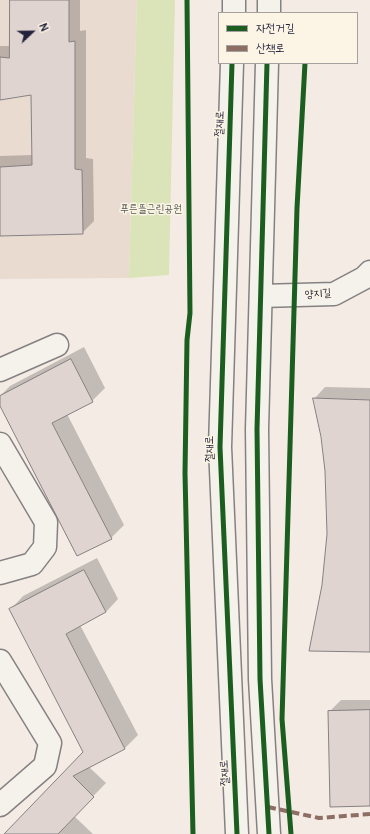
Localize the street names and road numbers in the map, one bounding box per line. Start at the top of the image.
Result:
street label: 절재로 [213,111,227,137]
street label: 양지길 [304,286,332,302]
street label: 절재로 [203,436,217,462]
street label: 절재로 [218,759,232,787]

